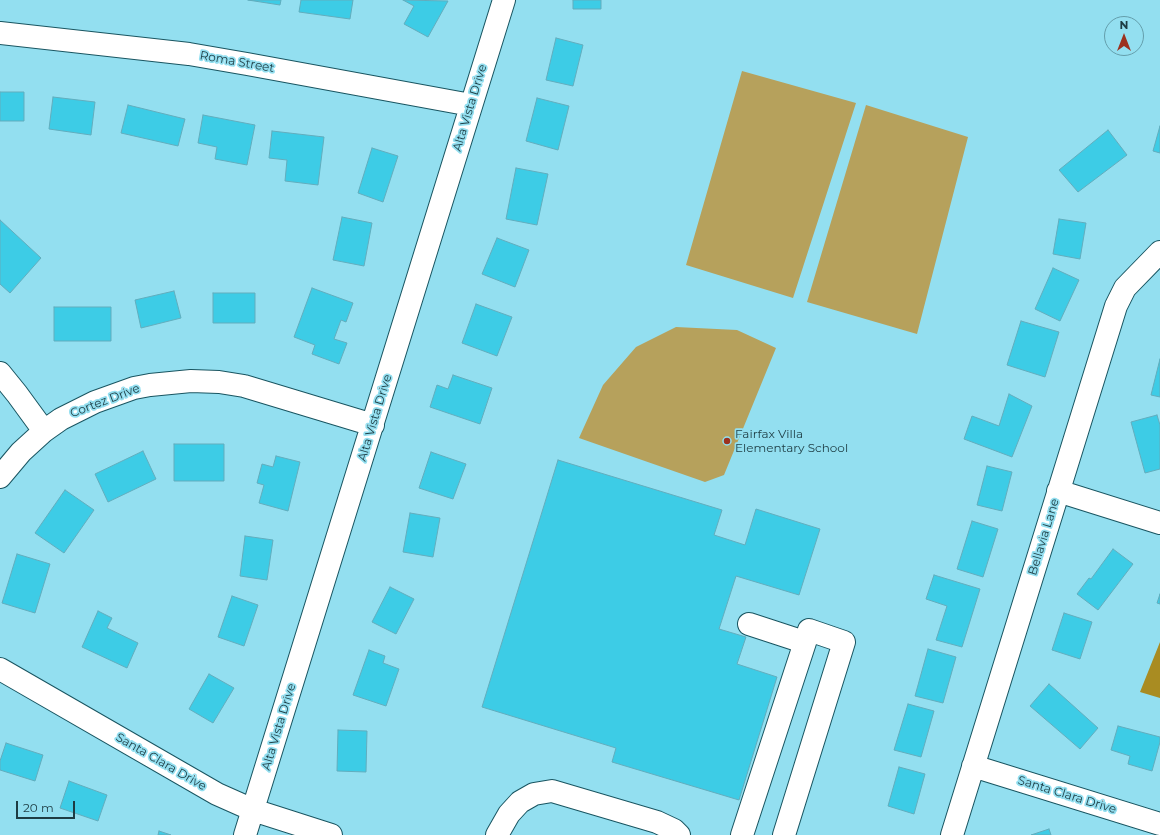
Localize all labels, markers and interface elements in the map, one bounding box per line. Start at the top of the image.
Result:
north arrow [1104,16,1144,56]
text: N [1120,18,1128,32]
street label: Roma Street [199,48,275,76]
street label: Alta Vista Drive [450,63,490,153]
street label: Alta Vista Drive [355,373,395,463]
street label: Cortez Drive [68,381,142,421]
place label: Fairfax Villa Elementary School [735,427,848,455]
marker: Fairfax Villa Elementary School [722,436,732,446]
street label: Bellavia Lane [1026,497,1062,577]
street label: Alta Vista Drive [259,682,299,772]
street label: Santa Clara Drive [113,730,209,794]
street label: Santa Clara Drive [1016,773,1118,817]
scale bar [18,793,77,819]
text: 20 m [23,800,54,815]

